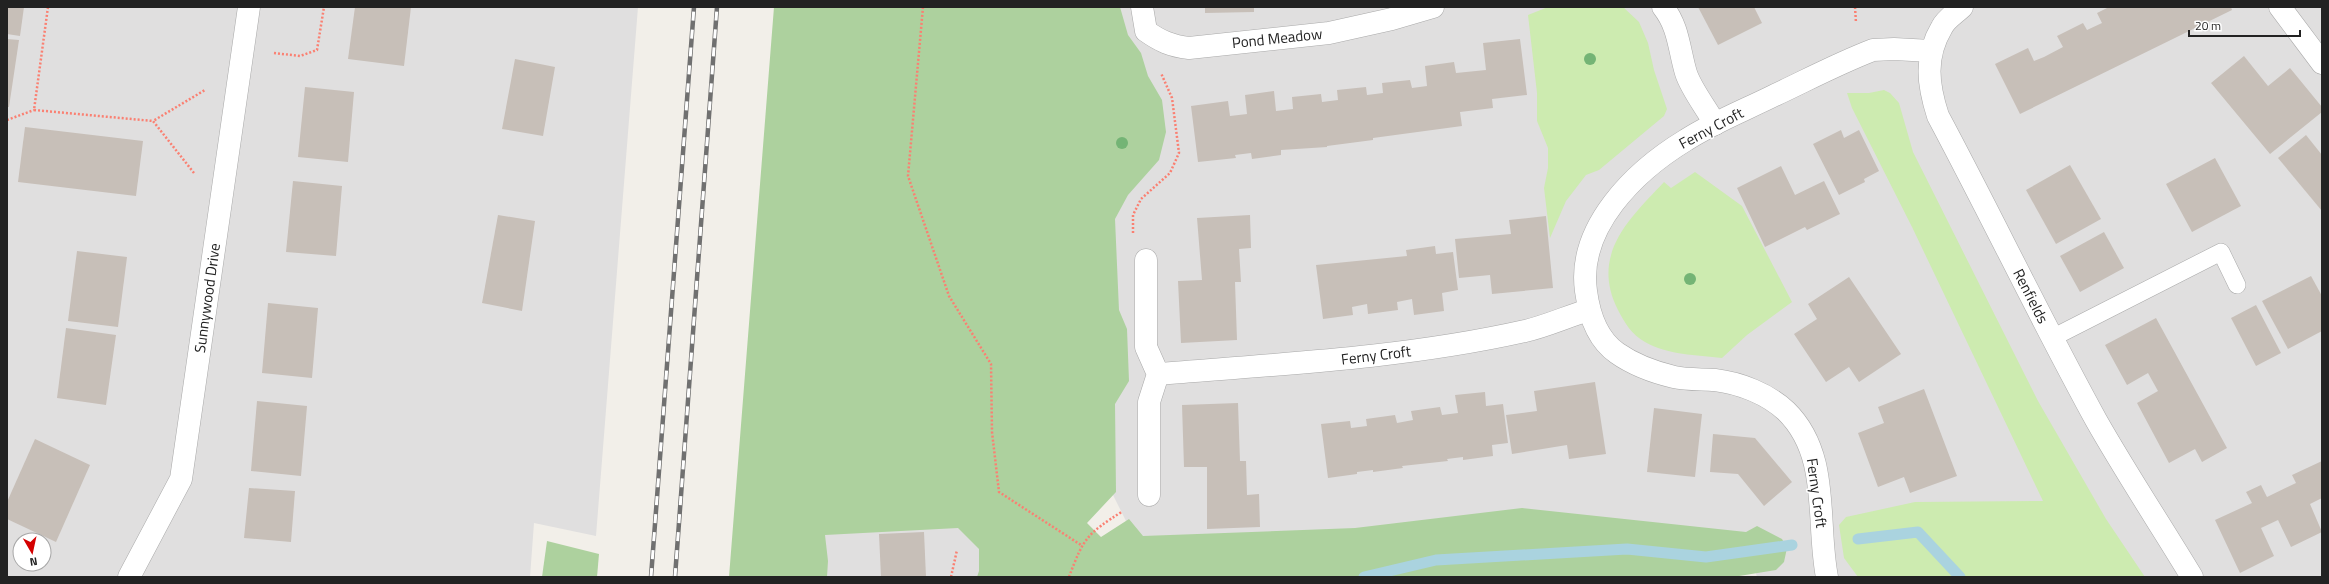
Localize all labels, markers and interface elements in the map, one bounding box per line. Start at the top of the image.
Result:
scale bar [2189,12,2300,38]
text: 20 m [2195,16,2221,35]
street label: Pond Meadow [1231,22,1323,54]
street label: Ferny Croft [1675,101,1748,155]
street label: Sunnywood Drive [188,242,226,354]
street label: Renfields [2007,265,2055,327]
street label: Ferny Croft [1340,339,1413,371]
street label: Ferny Croft [1801,457,1833,530]
north arrow [12,532,52,572]
text: N [29,553,39,570]

